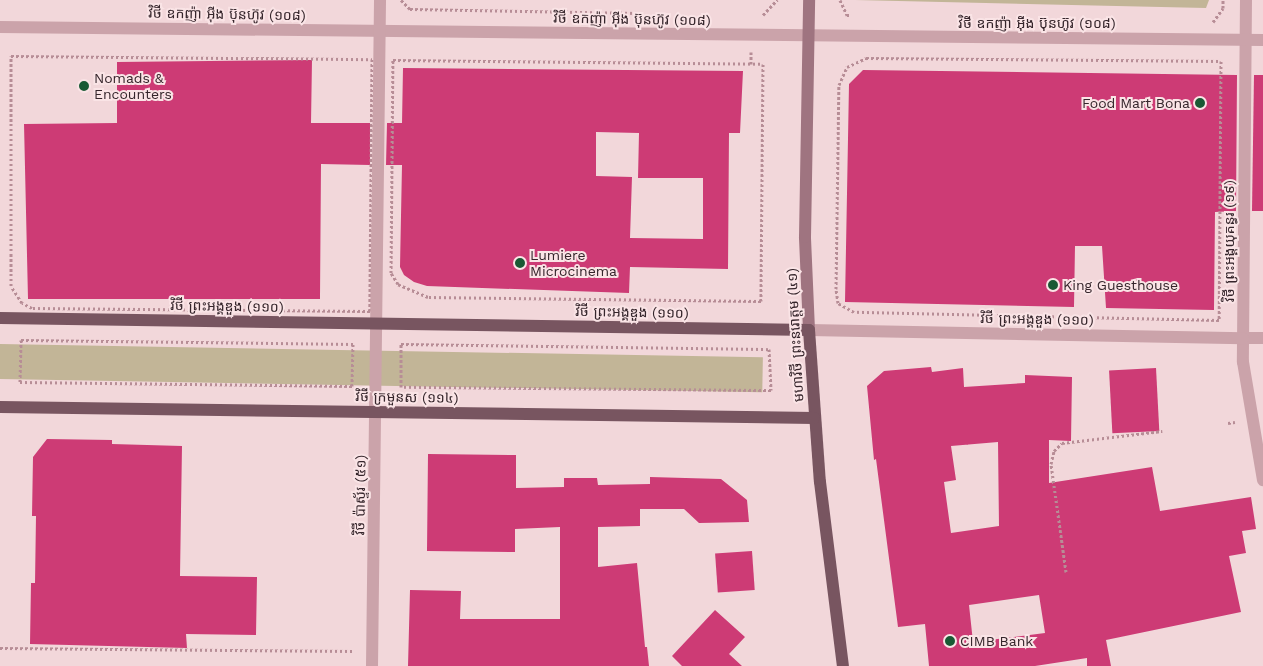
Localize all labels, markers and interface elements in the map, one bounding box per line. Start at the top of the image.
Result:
street label: វិថី ឧកញ៉ា អ៊ីង ប៊ុនហ៊ូវ (១០៨) [148,4,306,24]
street label: វិថី ឧកញ៉ា អ៊ីង ប៊ុនហ៊ូវ (១០៨) [553,9,711,29]
street label: វិថី ឧកញ៉ា អ៊ីង ប៊ុនហ៊ូវ (១០៨) [958,15,1116,31]
place label: Nomads & Encounters [94,70,172,102]
marker: Nomads & Encounters [78,80,90,92]
place label: Food Mart Bona [1082,95,1190,111]
marker: Food Mart Bona [1194,97,1206,109]
street label: វិថី ព្រះអង្គយុគន្ធរ (១៩) [1221,180,1237,302]
place label: Lumiere Microcinema [530,247,617,280]
marker: Lumiere Microcinema [514,257,526,269]
street label: មហាវិថី ព្រះនរោត្តម (៤១) [783,268,807,402]
place label: King Guesthouse [1063,277,1178,293]
marker: King Guesthouse [1047,279,1059,291]
street label: វិថី ព្រះអង្គឌួង (១១០) [170,297,284,315]
street label: វិថី ព្រះអង្គឌួង (១១០) [575,303,689,321]
street label: វិថី ព្រះអង្គឌួង (១១០) [980,310,1094,328]
street label: វិថី ក្រមួនស (១១៤) [355,388,459,406]
street label: វិថី ប៉ាស្ទ័រ (៥១) [351,455,369,535]
place label: CIMB Bank [960,633,1033,649]
marker: CIMB Bank [944,635,956,647]

